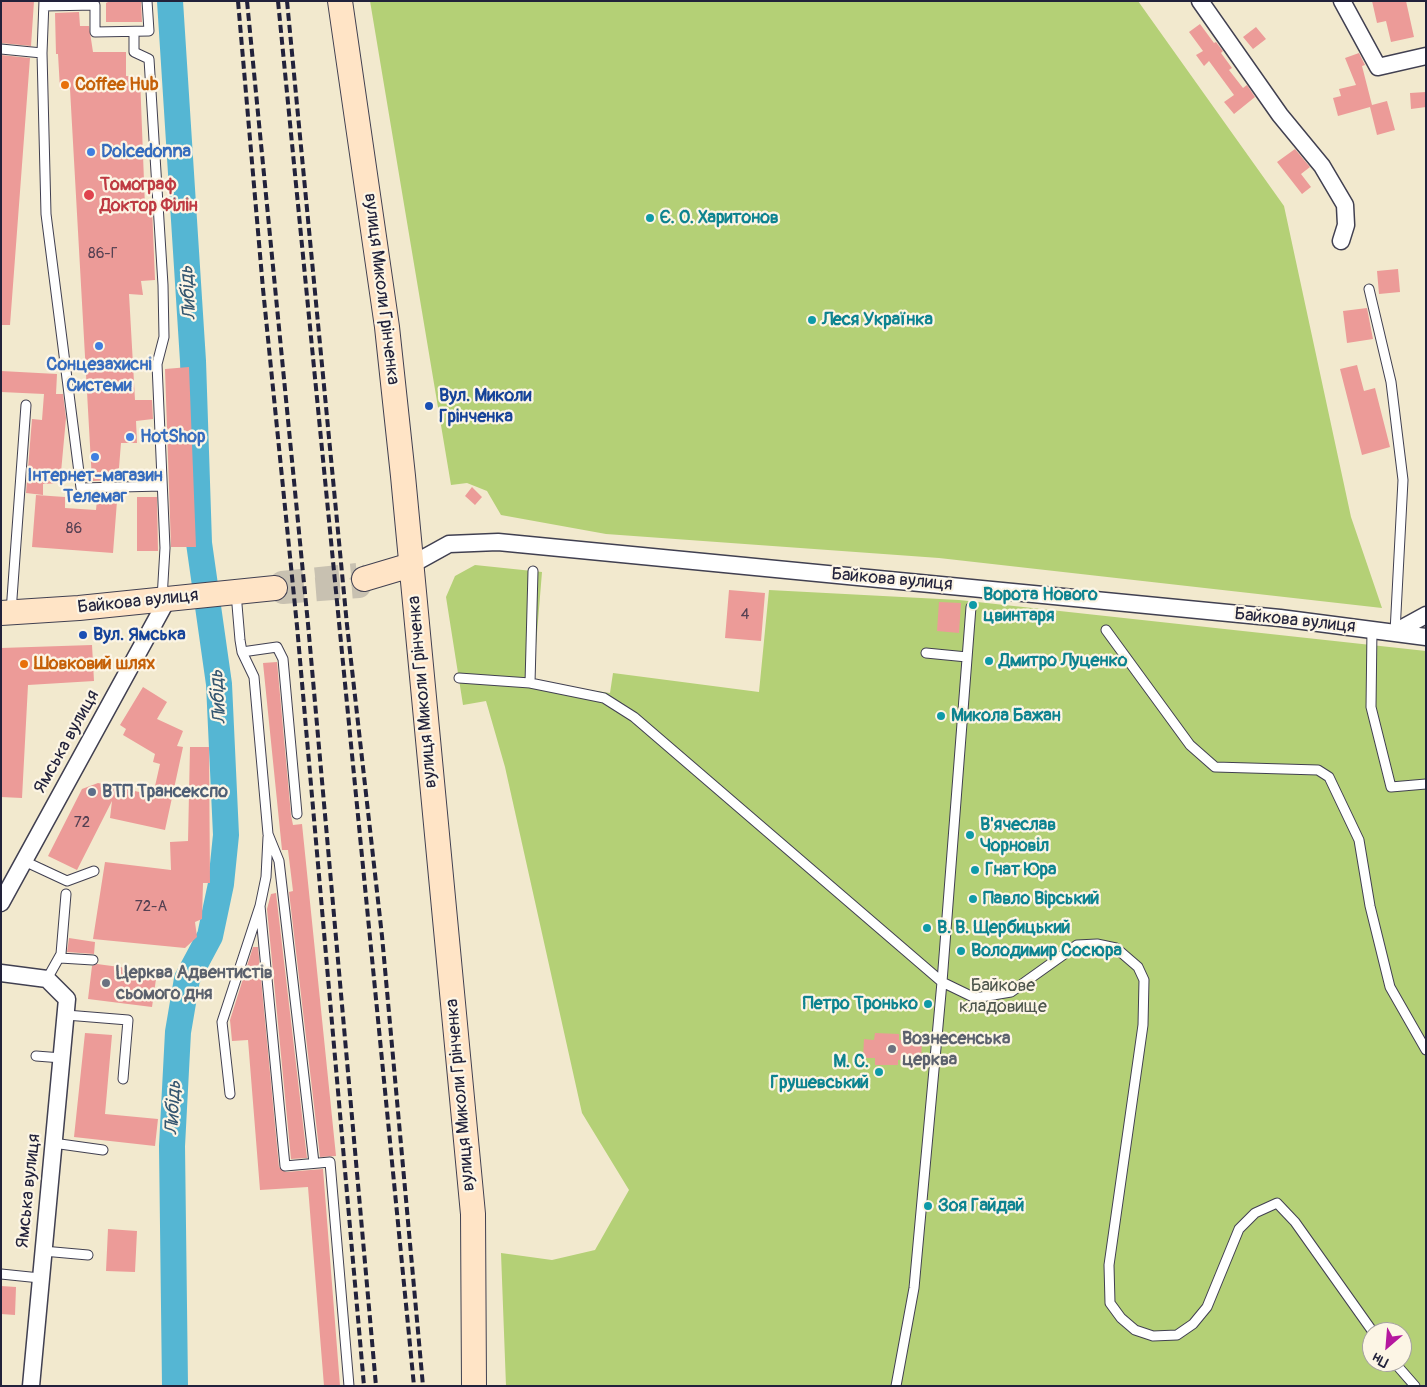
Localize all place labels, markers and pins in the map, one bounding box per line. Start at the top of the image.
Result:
place label: Coffee Hub [75,74,158,96]
marker: Coffee Hub [59,79,71,91]
place label: Dolcedonna [101,141,191,163]
marker: Dolcedonna [85,146,97,158]
place label: Томограф Доктор Філін [100,174,198,216]
marker: Томограф Доктор Філін [82,188,96,202]
place label: Є. О. Харитонов [660,207,779,229]
marker: Є. О. Харитонов [644,212,656,224]
place label: Леся Українка [822,309,933,331]
marker: Леся Українка [806,314,818,326]
marker: Сонцезахисні Системи [93,340,105,352]
place label: Сонцезахисні Системи [46,354,152,396]
place label: Вул. Миколи Грінченка [439,385,532,428]
marker: Вул. Миколи Грінченка [423,400,435,412]
place label: HotShop [140,426,206,448]
marker: HotShop [124,431,136,443]
marker: Інтернет-магазин Телемаг [89,451,101,463]
place label: Інтернет-магазин Телемаг [27,465,163,508]
place label: Ворота Нового цвинтаря [983,584,1098,626]
marker: Ворота Нового цвинтаря [967,599,979,611]
place label: Вул. Ямська [93,624,186,646]
marker: Вул. Ямська [77,629,89,641]
place label: Дмитро Луценко [999,650,1127,672]
place label: Шовковий шлях [34,653,155,675]
marker: Дмитро Луценко [983,655,995,667]
marker: Шовковий шлях [18,658,30,670]
place label: Микола Бажан [951,705,1061,727]
marker: Микола Бажан [935,710,947,722]
place label: ВТП Трансекспо [102,781,228,803]
marker: ВТП Трансекспо [86,786,98,798]
place label: В'ячеслав Чорновіл [980,814,1056,856]
marker: В'ячеслав Чорновіл [964,829,976,841]
place label: Гнат Юра [985,859,1056,881]
marker: Гнат Юра [969,864,981,876]
place label: Павло Вірський [983,888,1099,910]
marker: Павло Вірський [967,893,979,905]
place label: В. В. Щербицький [937,917,1070,939]
marker: В. В. Щербицький [921,922,933,934]
place label: Володимир Сосюра [971,940,1122,962]
marker: Володимир Сосюра [955,945,967,957]
place label: Церква Адвентистів сьомого дня [116,962,273,1004]
marker: Церква Адвентистів сьомого дня [100,977,112,989]
place label: Петро Тронько [803,993,918,1015]
marker: Петро Тронько [922,998,934,1010]
place label: Вознесенська церква [902,1028,1010,1070]
marker: Вознесенська церква [886,1043,898,1055]
place label: М. С. Грушевський [770,1051,869,1094]
marker: М. С. Грушевський [873,1066,885,1078]
place label: Зоя Гайдай [938,1195,1024,1217]
marker: Зоя Гайдай [922,1200,934,1212]

